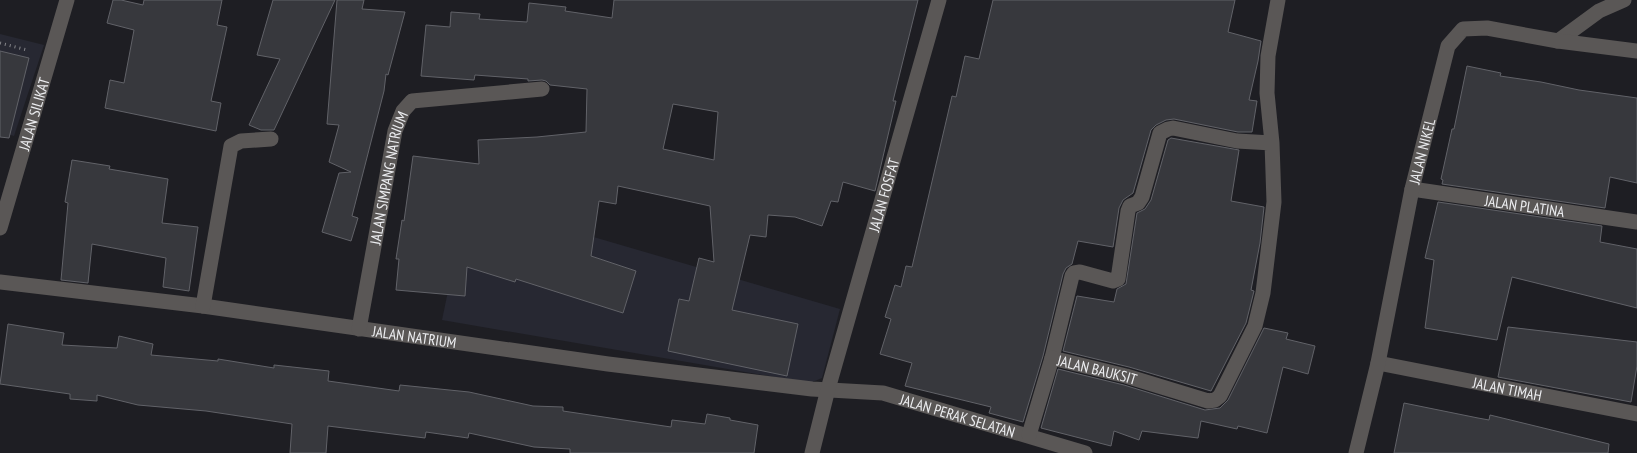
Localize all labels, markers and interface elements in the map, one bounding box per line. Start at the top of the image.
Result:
street label: JALAN SILIKAT [14,75,53,154]
street label: JALAN SIMPANG NATRIUM [365,108,411,247]
street label: JALAN NIKEL [1404,116,1439,187]
street label: JALAN FOSFAT [864,156,903,235]
street label: JALAN PLATINA [1483,190,1567,221]
street label: JALAN NATRIUM [370,321,458,352]
street label: JALAN BAUKSIT [1054,350,1140,388]
street label: JALAN TIMAH [1470,372,1544,405]
street label: JALAN PERAK SELATAN [897,389,1018,441]

